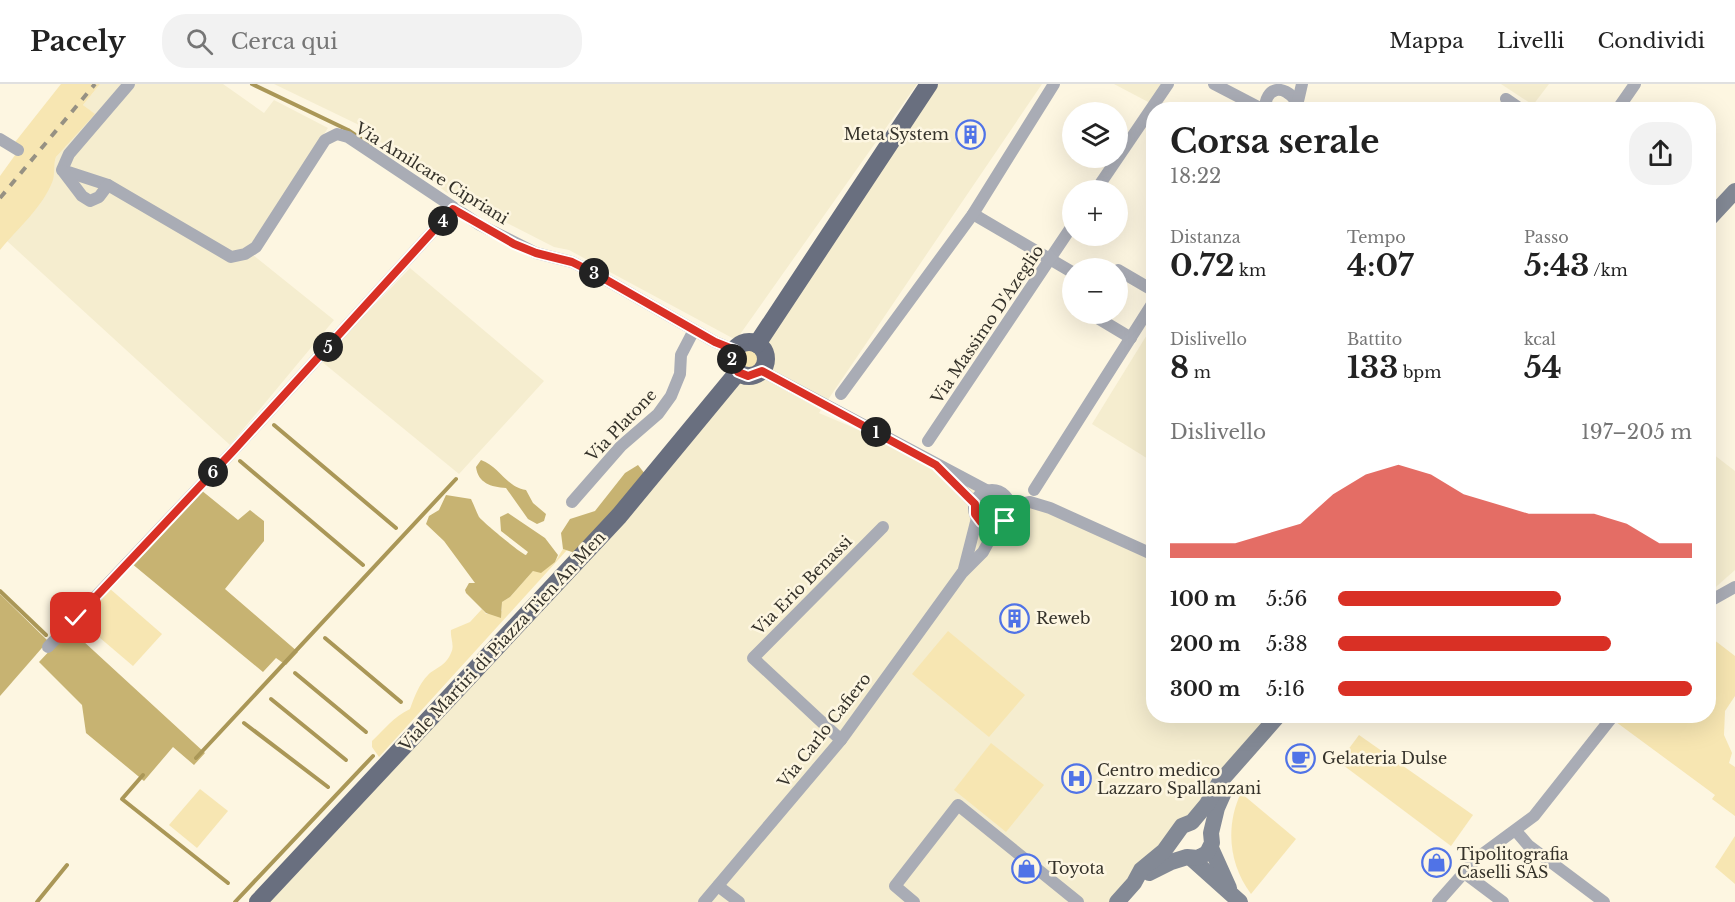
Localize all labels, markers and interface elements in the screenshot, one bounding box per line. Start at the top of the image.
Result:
search box [162,14,582,68]
text: Pacely [30,24,126,59]
icon: search [183,25,216,58]
text: Cerca qui [231,28,338,55]
text: Mappa [1389,28,1464,54]
text: Livelli [1497,28,1564,54]
text: Condividi [1597,28,1705,54]
map controls [1062,102,1128,324]
button: layers [1062,102,1128,168]
street label: Via Amilcare Cipriani [351,117,513,229]
building icon: Meta System [954,118,986,150]
text: Corsa serale [1170,121,1380,162]
button: share [1629,122,1692,185]
place label: Meta System [844,124,949,144]
text: 18:22 [1170,164,1221,188]
button: + [1062,180,1128,246]
pin: 4 [428,206,458,236]
text: 4 [438,211,448,231]
text: Distanza [1170,227,1241,247]
text: Tempo [1347,227,1406,247]
text: Passo [1524,227,1569,247]
street label: Via Massimo D'Azeglio [926,241,1048,408]
text: 0.72 [1170,247,1234,284]
text: 4:07 [1347,247,1414,284]
text: 5:43 [1524,247,1589,284]
pin: 3 [579,258,609,288]
button: − [1062,258,1128,324]
text: km [1234,260,1266,280]
text: /km [1589,260,1628,280]
text: 3 [589,263,599,283]
text: Dislivello [1170,329,1247,349]
text: Battito [1347,329,1402,349]
text: kcal [1524,329,1556,349]
pin: 5 [313,332,343,362]
text: 5 [323,337,333,357]
pin: 2 [717,344,747,374]
text: 2 [727,349,737,369]
text: 8 [1170,349,1189,386]
text: 133 [1347,349,1398,386]
text: 54 [1524,349,1562,386]
text: m [1189,362,1211,382]
text: bpm [1398,362,1441,382]
street label: Via Platone [581,385,660,466]
pin: 1 [861,417,891,447]
text: Dislivello [1170,420,1266,444]
text: 197–205 m [1581,420,1692,444]
text: 1 [873,422,879,442]
pin: 6 [198,457,228,487]
text: 6 [208,462,218,482]
pin [979,495,1030,546]
icon: arrive [988,504,1021,537]
street label: Viale Martiri di Piazza Tien An Men [394,527,609,756]
street label: Via Erio Benassi [747,531,856,640]
text: 100 m [1170,587,1236,611]
text: 5:56 [1266,587,1307,611]
pin [50,592,101,643]
icon: check [59,601,92,634]
building icon: Reweb [999,602,1031,634]
place label: Reweb [1036,608,1090,628]
text: 200 m [1170,632,1241,656]
text: 5:38 [1266,632,1308,656]
street label: Via Carlo Cafiero [772,669,875,792]
text: 300 m [1170,677,1240,701]
text: 5:16 [1266,677,1305,701]
cafe icon: Gelateria Dulse [1285,742,1317,774]
place label: Gelateria Dulse [1322,748,1447,768]
place label: Centro medico Lazzaro Spallanzani [1097,760,1262,798]
hospital icon: Centro medico Lazzaro Spallanzani [1060,763,1092,795]
place label: Tipolitografia Caselli SAS [1457,844,1569,882]
shop icon: Tipolitografia Caselli SAS [1420,847,1452,879]
shop icon: Toyota [1011,852,1043,884]
place label: Toyota [1048,858,1105,878]

